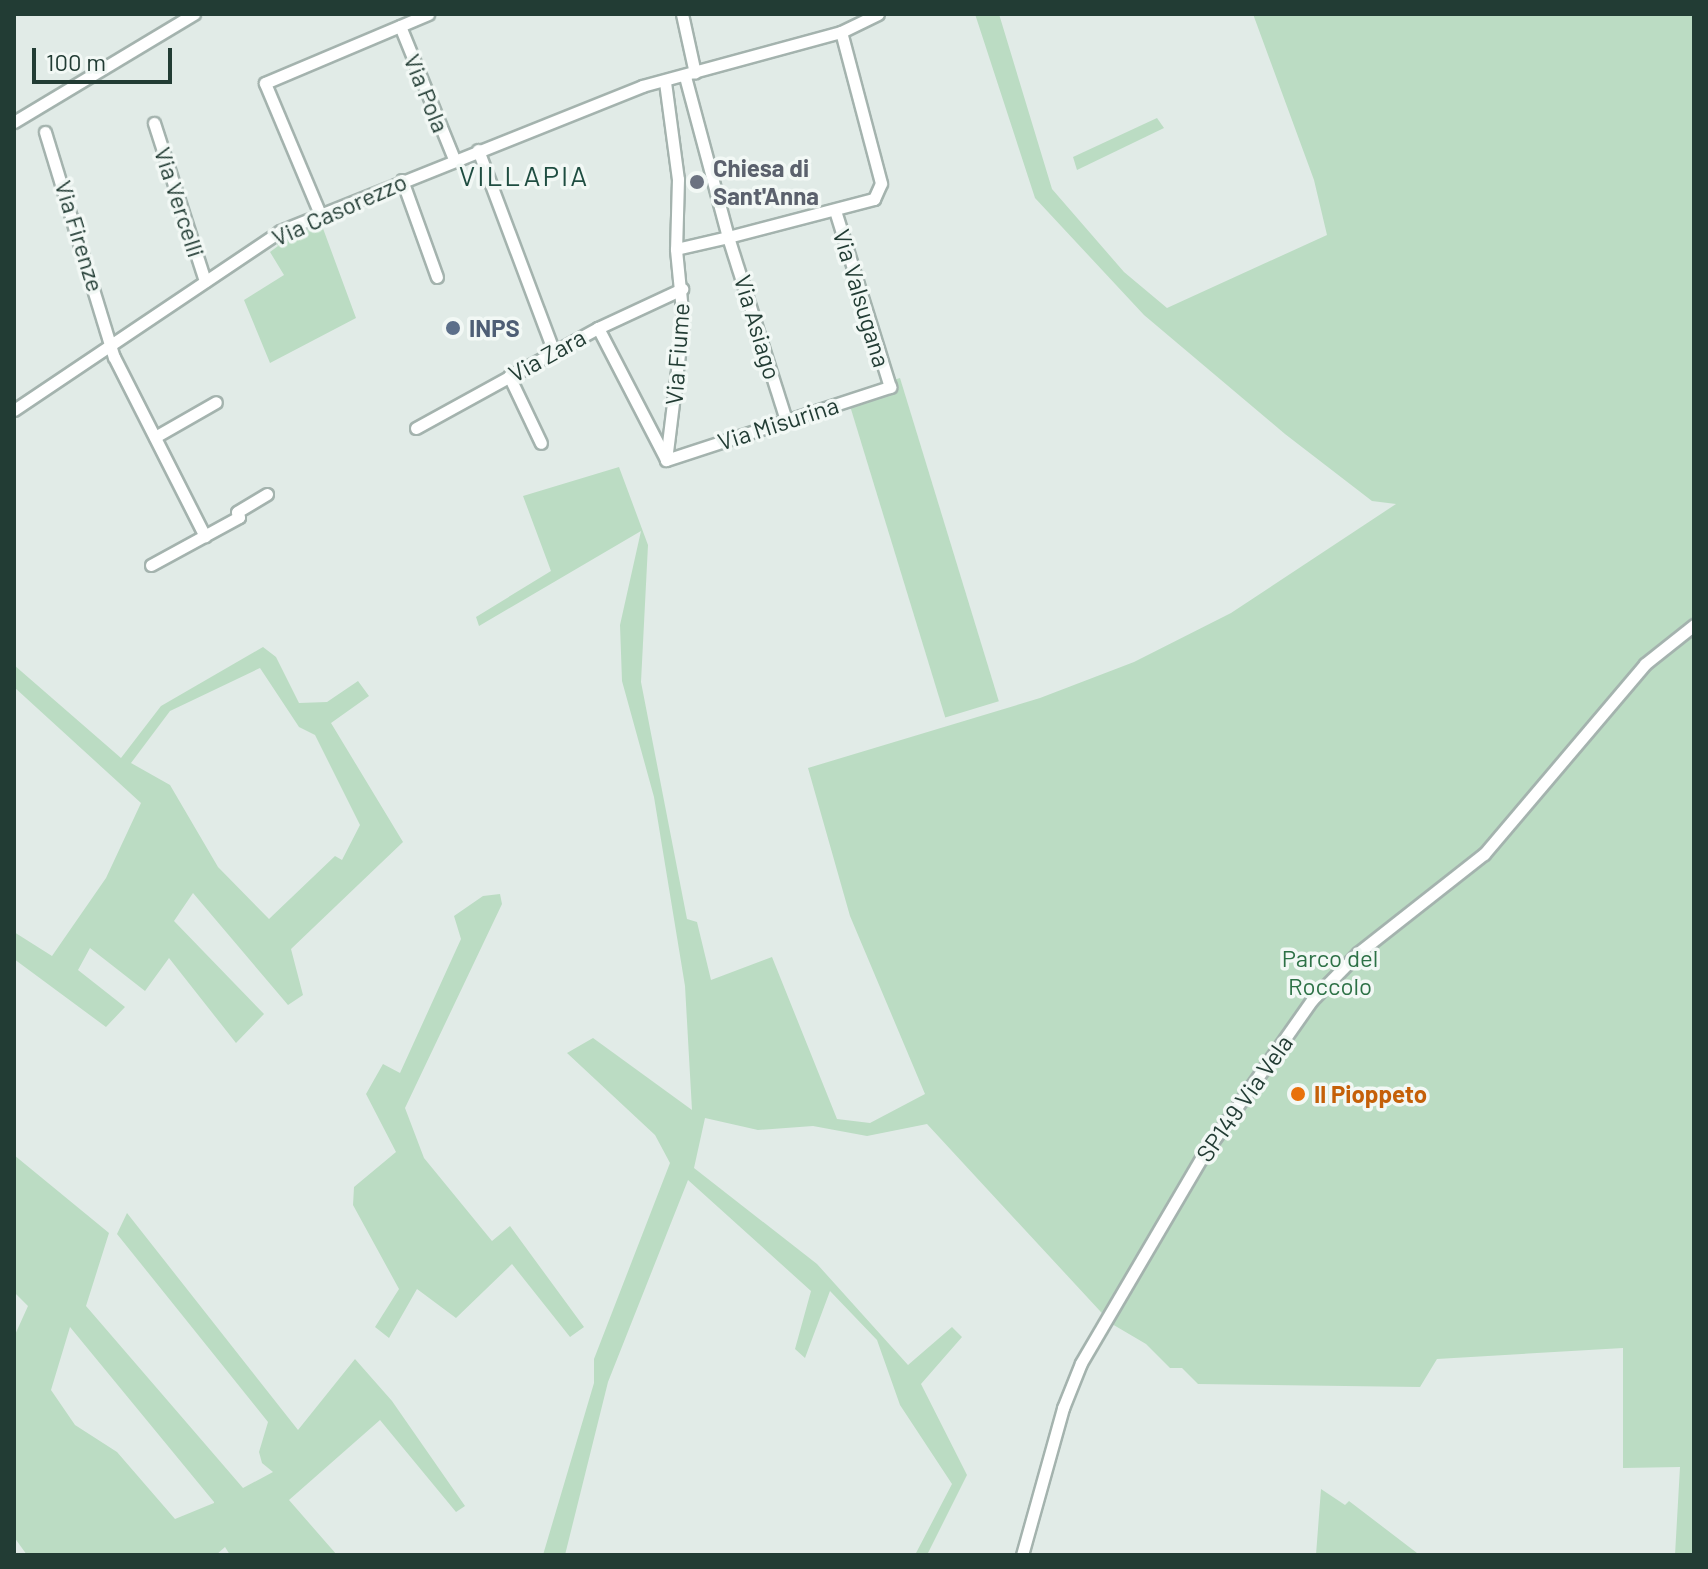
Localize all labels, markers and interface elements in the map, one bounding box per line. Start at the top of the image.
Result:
scale bar [36,32,176,82]
text: 100 m [46,47,106,76]
street label: Via Pola [398,50,456,136]
street label: Via Vercelli [149,143,211,261]
place label: Chiesa di Sant'Anna [713,154,819,210]
district label: VILLAPIA [459,158,589,192]
street label: Via Casorezzo [267,166,411,252]
marker: Chiesa di Sant'Anna [688,173,706,191]
street label: Via Firenze [49,177,111,295]
street label: Via Valsugana [827,226,897,370]
street label: Via Asiago [728,271,788,383]
street label: Via Fiume [659,302,695,406]
place label: INPS [469,314,520,342]
marker: INPS [444,319,462,337]
street label: Via Zara [503,322,591,388]
street label: Via Misurina [714,390,842,456]
park label: Parco del Roccolo [1282,944,1378,1000]
street label: SP149 Via Vela [1190,1029,1298,1167]
place label: Il Pioppeto [1314,1080,1427,1108]
marker: Il Pioppeto [1289,1085,1307,1103]

